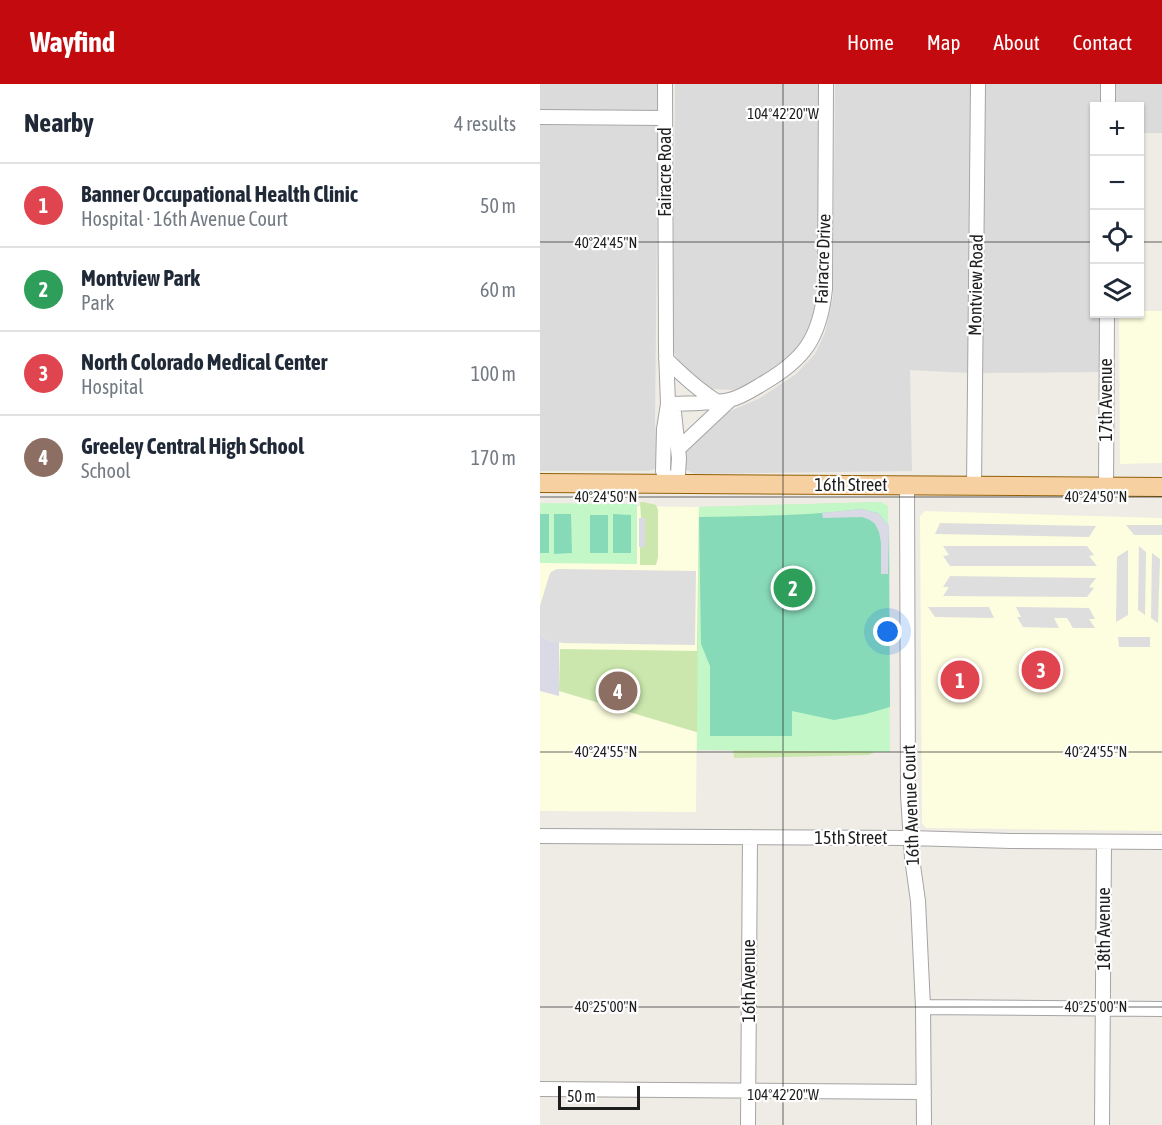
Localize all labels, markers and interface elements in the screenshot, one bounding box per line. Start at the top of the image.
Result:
text: Wayfind [30,26,115,58]
text: Home [847,30,894,54]
text: Map [927,30,961,54]
text: About [994,30,1040,54]
text: Contact [1073,30,1132,54]
map controls [1090,102,1144,318]
button: + [1090,102,1144,156]
text: 104°42'20"W [747,105,819,122]
text: Nearby [24,108,94,138]
text: 4 results [454,112,516,135]
street label: Fairacre Road [654,127,675,217]
button: − [1090,156,1144,210]
text: Banner Occupational Health Clinic [81,181,358,207]
text: 1 [39,194,48,217]
text: 50 m [480,194,516,217]
text: Hospital · 16th Avenue Court [81,207,288,230]
button: locate [1090,210,1144,264]
street label: Fairacre Drive [810,214,835,304]
text: 40°24'45"N [575,234,637,251]
street label: Montview Road [964,234,987,336]
button: layers [1090,264,1144,318]
text: Montview Park [81,265,200,291]
text: 2 [39,278,48,301]
text: 60 m [480,278,516,301]
text: Park [81,291,114,314]
text: North Colorado Medical Center [81,349,327,375]
street label: 17th Avenue [1095,358,1116,442]
text: 3 [39,362,48,385]
text: 100 m [471,362,516,385]
text: Hospital [81,375,144,398]
text: Greeley Central High School [81,433,304,459]
text: 4 [39,446,48,469]
text: 170 m [471,446,516,469]
text: School [81,459,131,482]
street label: 16th Street [815,474,887,495]
text: 40°24'50"N [575,488,637,505]
text: 40°24'50"N [1065,488,1127,505]
pin: 2 [774,566,812,610]
your location [873,617,902,646]
pin: 3 [1022,648,1060,692]
pin: 1 [940,658,980,702]
pin: 4 [598,668,638,714]
text: 40°24'55"N [575,743,637,760]
text: 40°24'55"N [1065,743,1127,760]
street label: 16th Avenue Court [898,744,923,866]
street label: 15th Street [815,827,887,848]
street label: 18th Avenue [1093,887,1114,971]
street label: 16th Avenue [738,939,759,1023]
text: 40°25'00"N [575,998,637,1015]
text: 40°25'00"N [1065,998,1127,1015]
scale bar [558,1083,640,1110]
text: 104°42'20"W [747,1086,819,1103]
text: 50 m [567,1087,596,1105]

